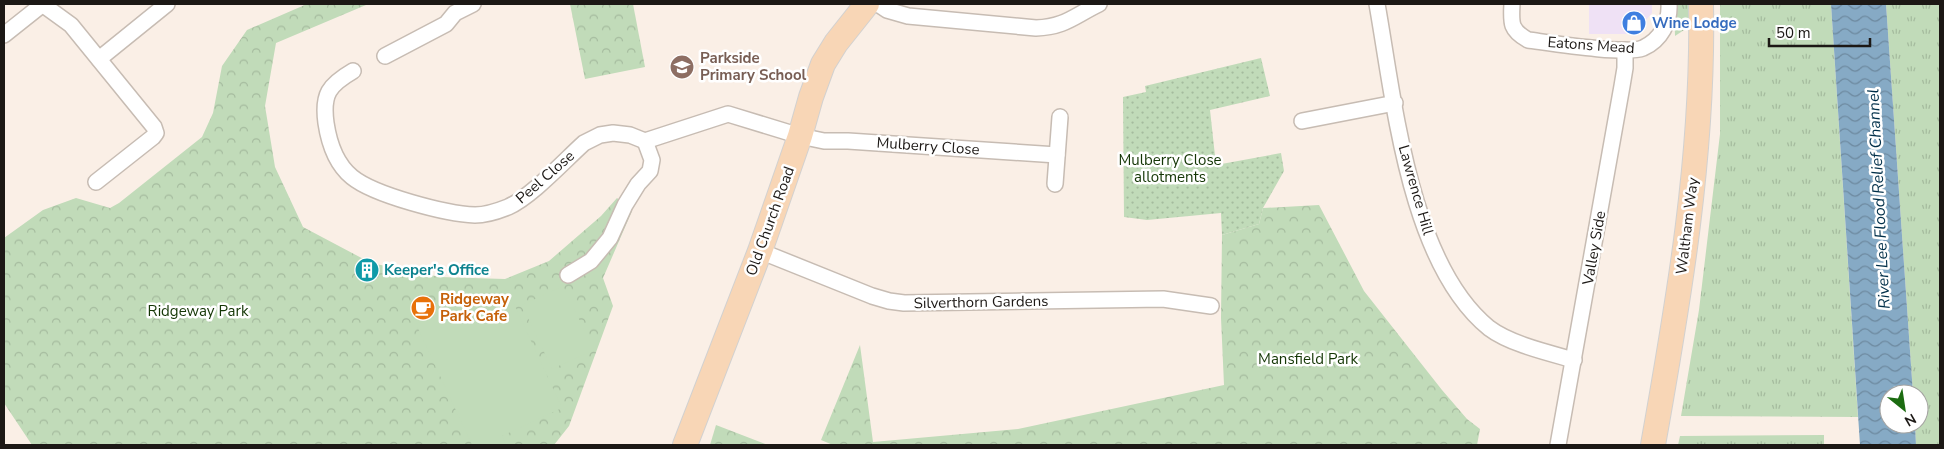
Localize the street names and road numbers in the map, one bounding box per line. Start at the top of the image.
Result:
street label: Eatons Mead [1547,32,1635,58]
street label: Mulberry Close [876,132,980,160]
street label: Lawrence Hill [1394,143,1439,238]
street label: Peel Close [511,146,579,208]
street label: Old Church Road [741,164,799,278]
street label: Waltham Way [1671,176,1703,276]
street label: Valley Side [1577,209,1610,288]
street label: Silverthorn Gardens [913,291,1049,313]

